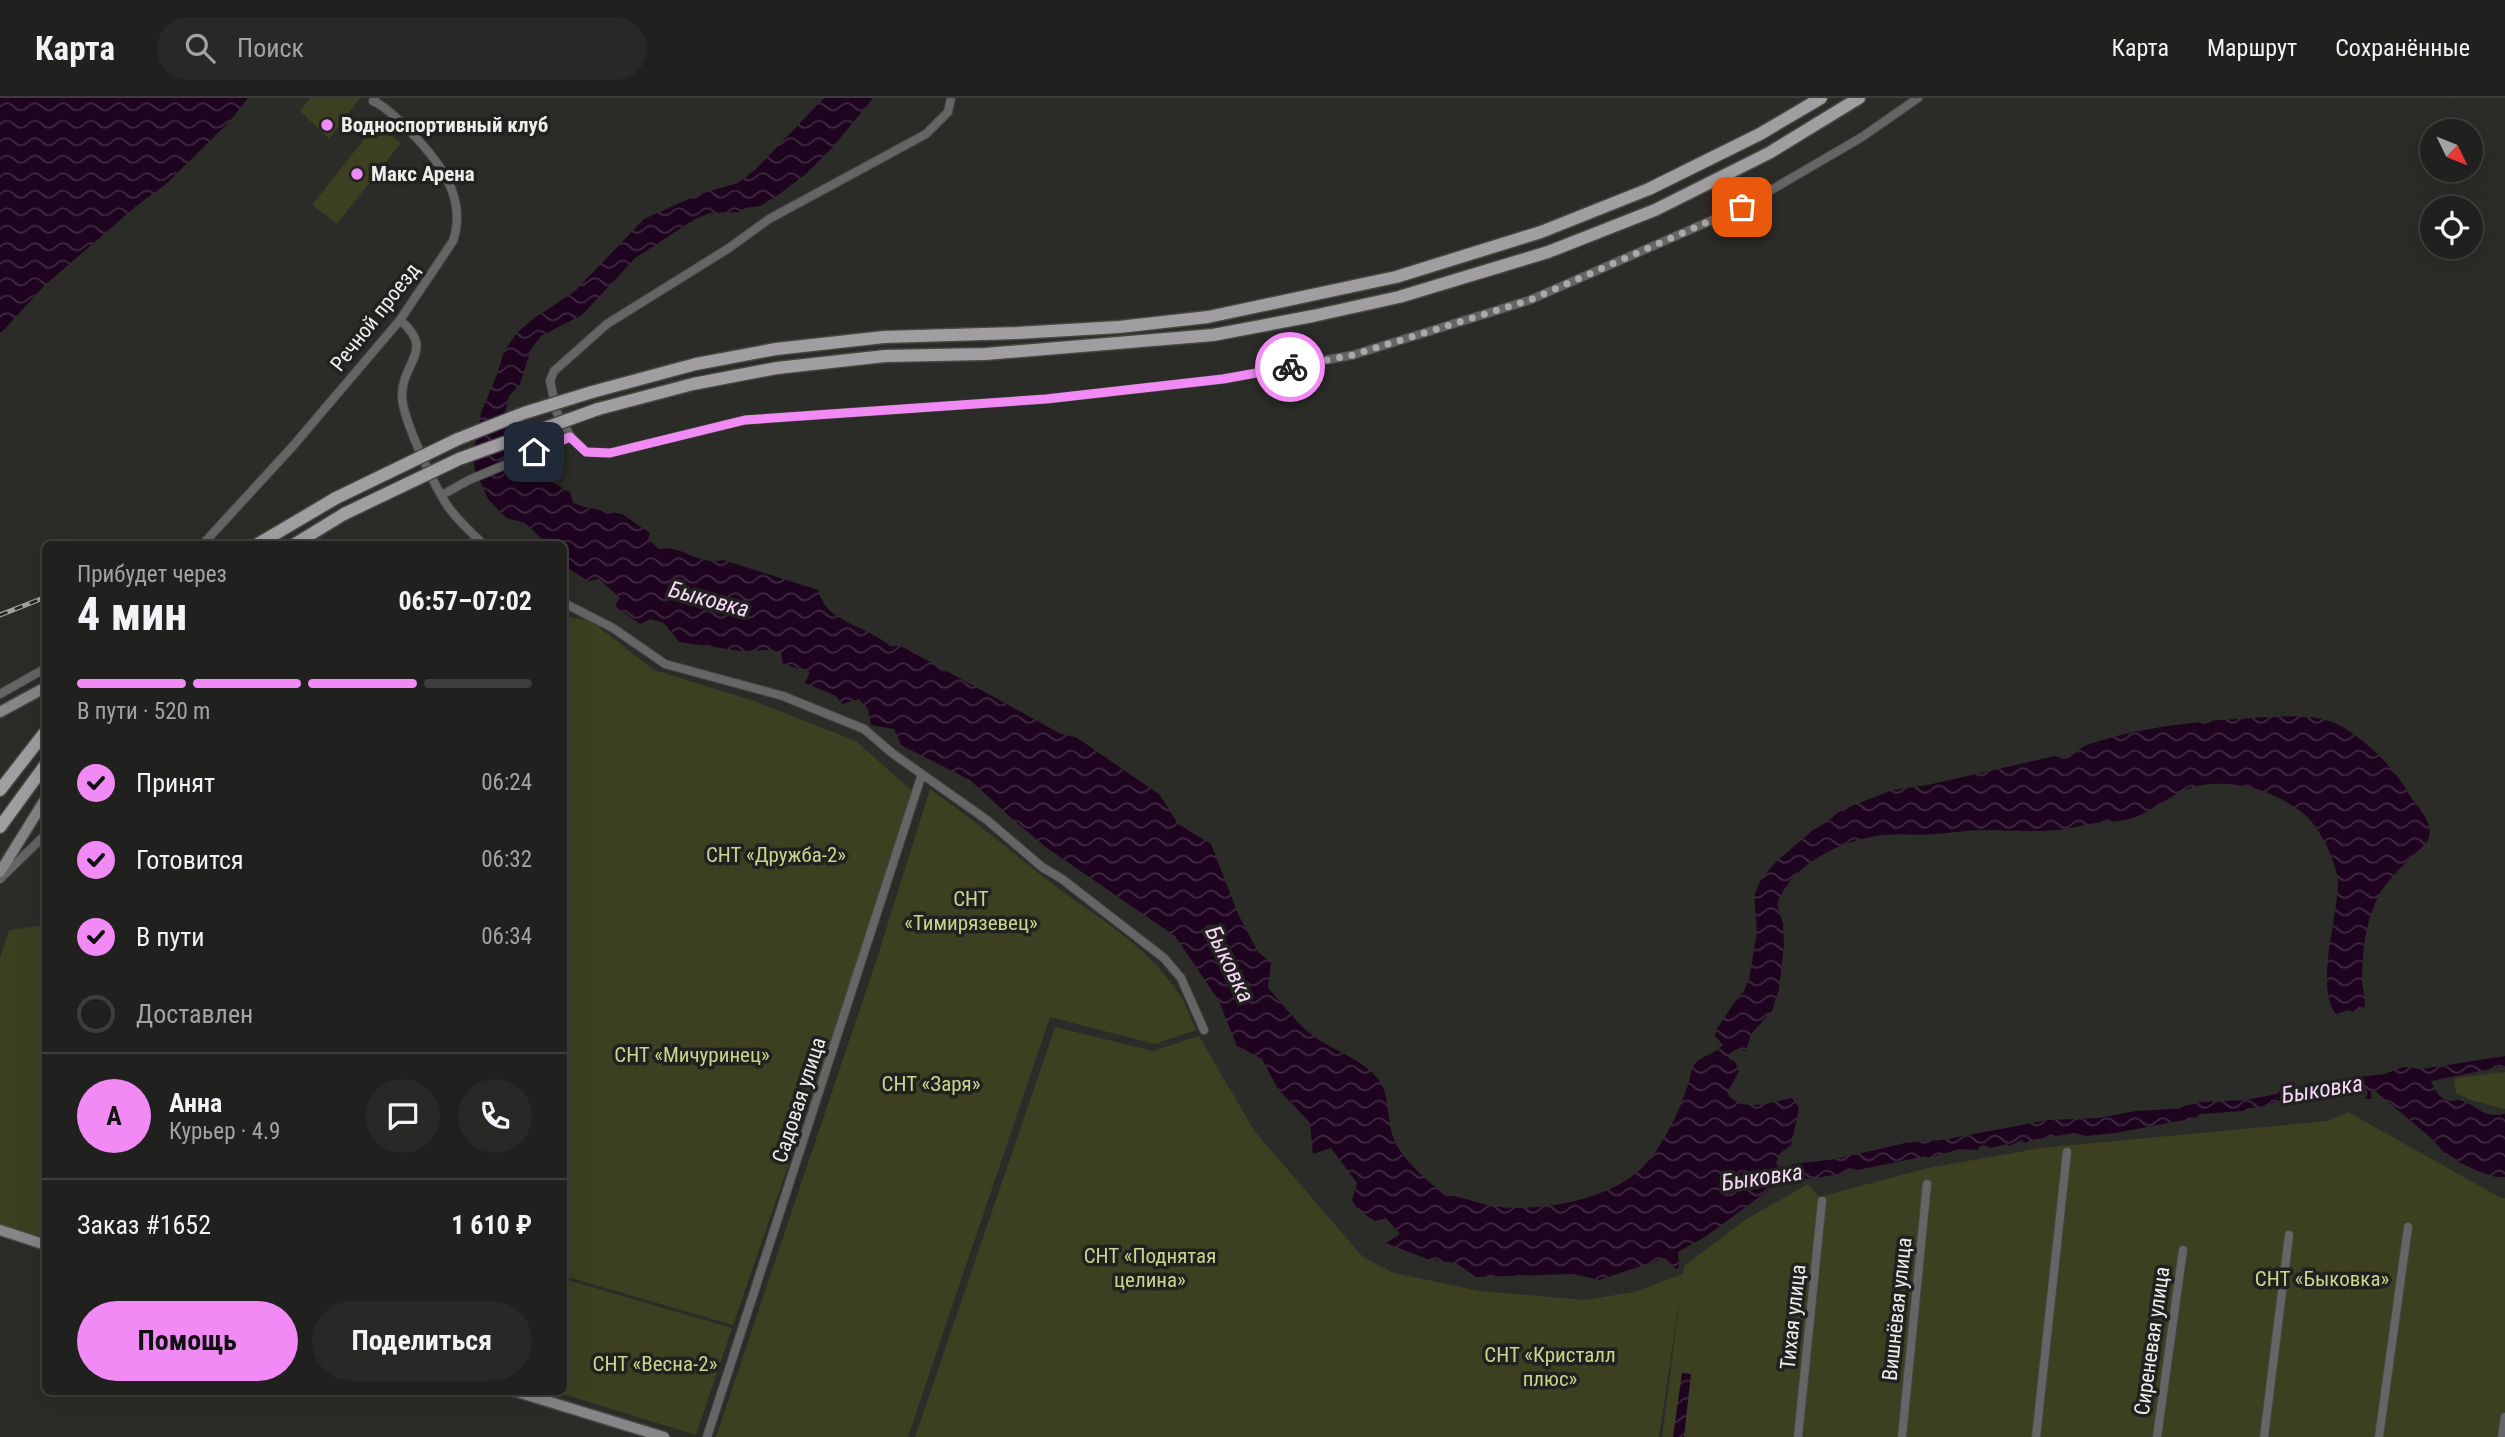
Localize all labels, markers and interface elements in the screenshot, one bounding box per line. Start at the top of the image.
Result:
search box [157,17,647,80]
text: Карта [35,29,115,68]
icon: search [181,29,219,67]
text: Поиск [237,33,304,63]
text: Карта [2112,34,2169,62]
text: Маршрут [2207,34,2297,62]
text: Сохранённые [2335,34,2470,62]
place label: Водноспортивный клуб [341,113,548,137]
marker: Водноспортивный клуб [319,117,335,133]
north arrow [2420,119,2483,182]
map controls [2420,119,2483,259]
place label: Макс Арена [371,162,475,186]
marker: Макс Арена [349,166,365,182]
pin [1712,177,1772,237]
icon: bag [1723,188,1761,226]
button: locate [2420,196,2483,259]
street label: Речной проезд [325,258,425,376]
courier [1255,332,1325,402]
icon: bike [1271,348,1309,386]
pin [504,422,564,482]
icon: home [515,433,553,471]
text: Прибудет через [77,561,227,588]
water label: Быковка [666,576,752,623]
text: 06:57–07:02 [398,586,532,616]
text: 4 мин [77,587,187,641]
text: В пути · 520 m [77,698,210,725]
icon: check [77,764,115,802]
text: Принят [136,768,215,798]
text: 06:24 [481,769,532,796]
icon: check [77,841,115,879]
park label: СНТ «Дружба-2» [706,843,846,867]
text: Готовится [136,845,244,875]
text: 06:32 [481,846,532,873]
park label: СНТ «Тимирязевец» [904,887,1038,935]
icon: check [77,918,115,956]
water label: Быковка [1199,921,1260,1007]
text: В пути [136,922,205,952]
text: 06:34 [481,923,532,950]
text: Доставлен [136,999,253,1029]
street label: Садовая улица [767,1034,831,1166]
park label: СНТ «Мичуринец» [614,1043,770,1067]
water label: Быковка [2279,1070,2365,1109]
park label: СНТ «Заря» [882,1072,981,1096]
button: chat [366,1079,440,1153]
button: phone [458,1079,532,1153]
text: Анна [169,1088,222,1118]
text: А [106,1101,122,1131]
text: Курьер · 4.9 [169,1118,280,1145]
water label: Быковка [1720,1158,1805,1197]
text: Заказ #1652 [77,1210,211,1240]
text: 1 610 ₽ [451,1210,532,1240]
street label: Вишнёвая улица [1878,1236,1916,1382]
park label: СНТ «Поднятая целина» [1084,1244,1216,1292]
street label: Тихая улица [1776,1263,1810,1371]
street label: Сиреневая улица [2130,1265,2174,1417]
park label: СНТ «Быковка» [2255,1267,2389,1291]
button: Помощь [77,1301,298,1381]
button: Поделиться [312,1301,532,1381]
park label: СНТ «Кристалл плюс» [1484,1343,1616,1391]
park label: СНТ «Весна-2» [593,1352,718,1376]

